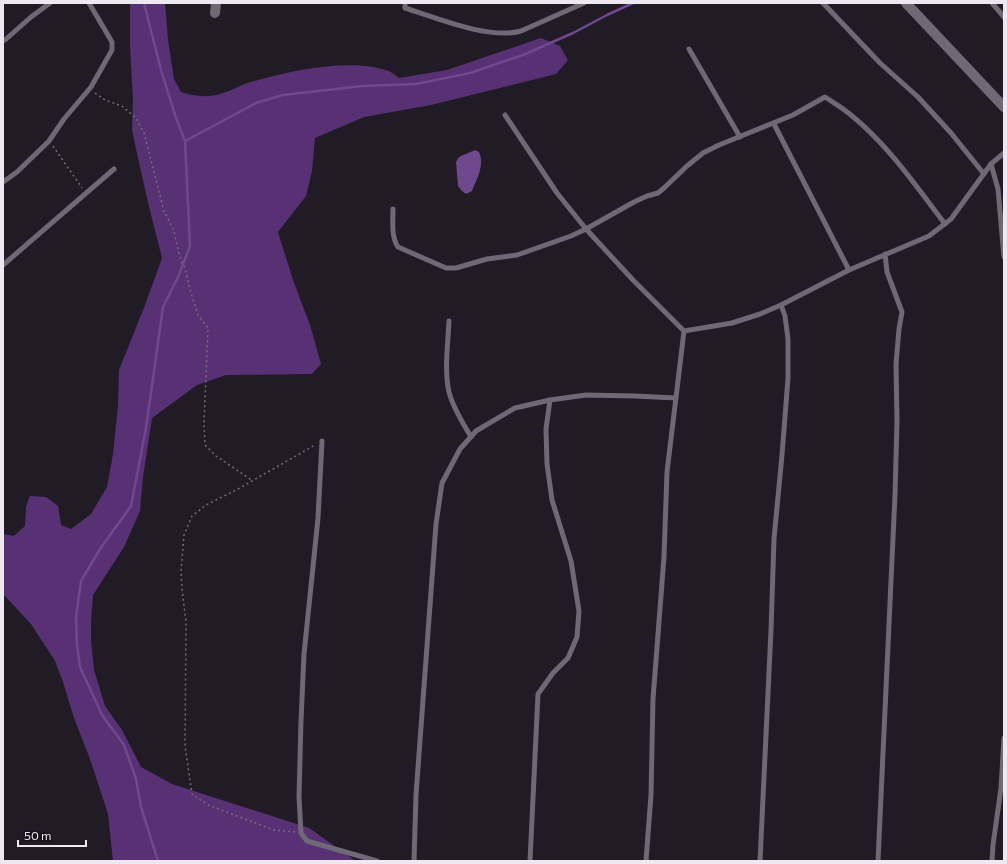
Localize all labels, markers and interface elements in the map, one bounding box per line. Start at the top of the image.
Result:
scale bar [18,822,86,848]
text: 50 m [24,828,52,842]

